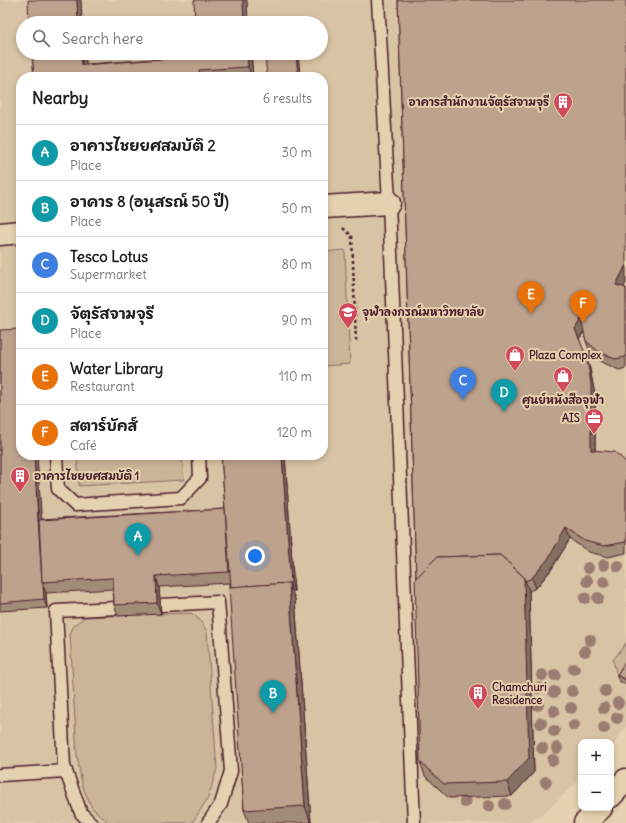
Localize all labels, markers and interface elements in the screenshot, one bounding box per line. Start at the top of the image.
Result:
search box [16,16,328,60]
icon: search [30,27,52,49]
text: Search here [62,29,143,48]
text: Nearby [32,87,88,109]
text: 6 results [263,90,312,107]
building icon: อาคารสำนักงานจัตุรัสจามจุรี [552,91,574,119]
place label: อาคารสำนักงานจัตุรัสจามจุรี [408,94,549,111]
text: อาคารไชยยศสมบัติ 2 [70,136,216,155]
text: A [41,144,49,161]
text: 30 m [282,144,312,161]
text: Place [70,157,101,174]
text: อาคาร 8 (อนุสรณ์ 50 ปี) [70,192,229,211]
text: B [41,200,49,217]
text: 50 m [281,200,312,217]
text: Place [70,213,101,230]
text: Tesco Lotus [70,247,148,266]
text: C [41,256,49,273]
text: 80 m [281,256,312,273]
text: Supermarket [70,266,147,283]
pin: E [518,281,544,314]
pin: F [570,290,596,323]
school or university icon: จุฬาลงกรณ์มหาวิทยาลัย [337,301,359,329]
text: จัตุรัสจามจุรี [70,304,154,323]
place label: จุฬาลงกรณ์มหาวิทยาลัย [362,304,484,321]
text: D [40,312,50,329]
text: 90 m [281,312,312,329]
text: Place [70,325,101,342]
shop icon: Plaza Complex [504,344,526,372]
place label: Plaza Complex [529,348,602,363]
text: Water Library [70,359,163,378]
shop icon: ศูนย์หนังสือจุฬา [552,365,574,393]
pin: C [450,367,476,400]
text: E [41,368,49,385]
text: 110 m [279,368,312,385]
text: Restaurant [70,378,135,395]
pin: D [491,379,517,412]
place label: ศูนย์หนังสือจุฬา [522,392,604,409]
office icon: AIS [583,407,605,435]
place label: AIS [562,411,580,425]
text: สตาร์บัคส์ [70,416,137,435]
text: F [41,424,49,441]
text: 120 m [277,424,312,441]
text: Café [70,437,97,454]
building icon: อาคารไชยยศสมบัติ 1 [9,465,31,493]
place label: อาคารไชยยศสมบัติ 1 [34,468,139,483]
pin: A [125,523,151,556]
your location [245,546,265,566]
pin: B [260,680,286,713]
place label: Chamchuri Residence [492,680,547,707]
building icon: Chamchuri Residence [467,682,489,710]
map controls [578,739,614,811]
button: + [578,739,614,775]
button: − [578,775,614,811]

